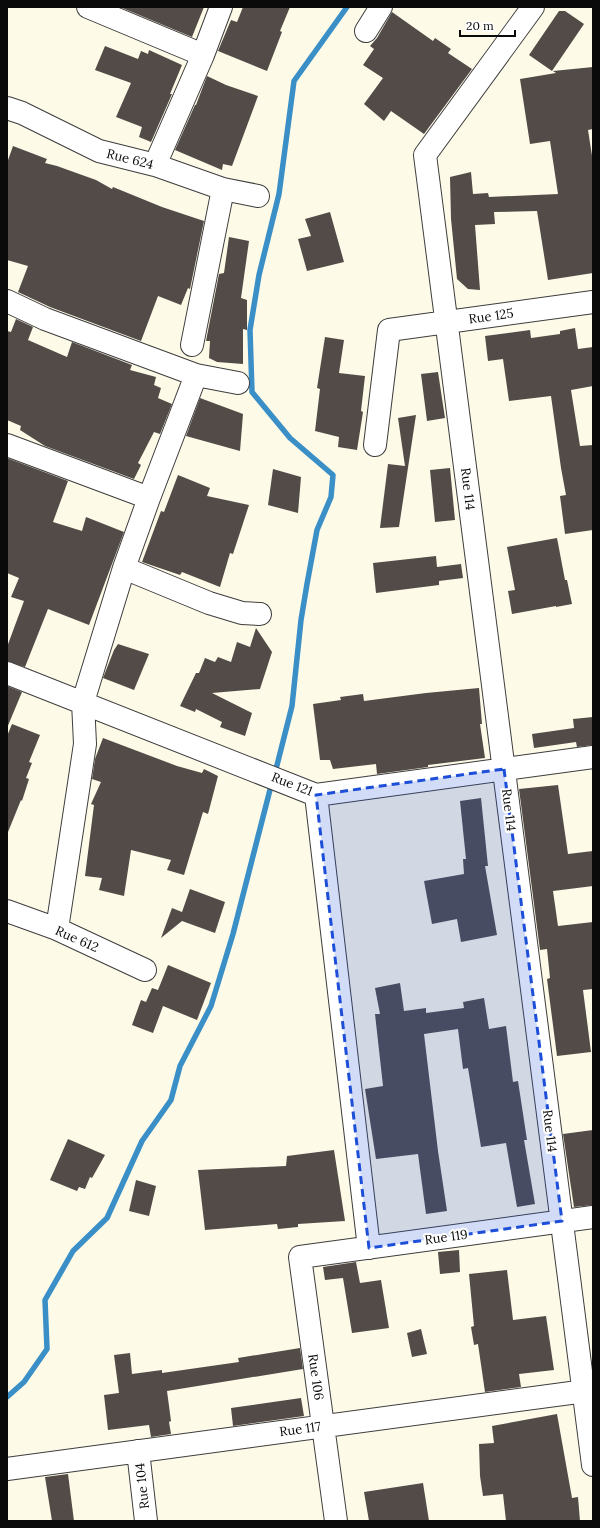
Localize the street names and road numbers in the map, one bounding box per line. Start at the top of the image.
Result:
street label: Rue 624 [105,145,155,173]
street label: Rue 125 [467,304,515,328]
street label: Rue 114 [457,467,479,511]
street label: Rue 121 [269,768,315,800]
street label: Rue 114 [498,788,520,832]
street label: Rue 612 [53,922,101,956]
street label: Rue 114 [539,1109,561,1153]
street label: Rue 119 [423,1226,469,1248]
street label: Rue 106 [304,1353,328,1401]
street label: Rue 117 [278,1418,322,1440]
street label: Rue 104 [131,1462,153,1510]

